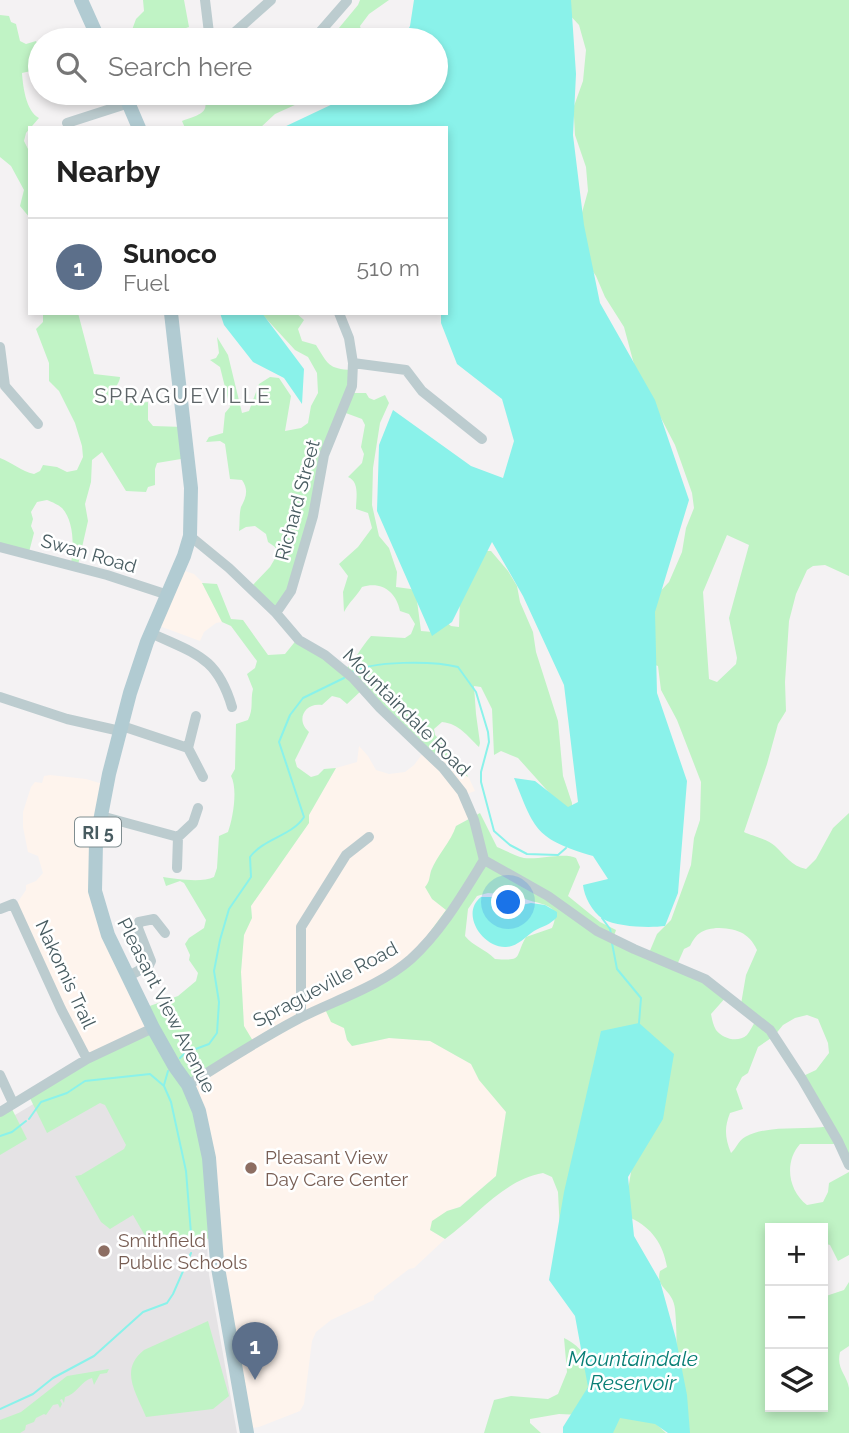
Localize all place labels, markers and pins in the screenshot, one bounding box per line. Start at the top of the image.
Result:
place label: Pleasant View Day Care Center [265,1146,408,1190]
marker: Pleasant View Day Care Center [243,1160,259,1176]
place label: Smithfield Public Schools [118,1229,247,1273]
marker: Smithfield Public Schools [96,1243,112,1259]
pin: 1 [232,1322,278,1380]

